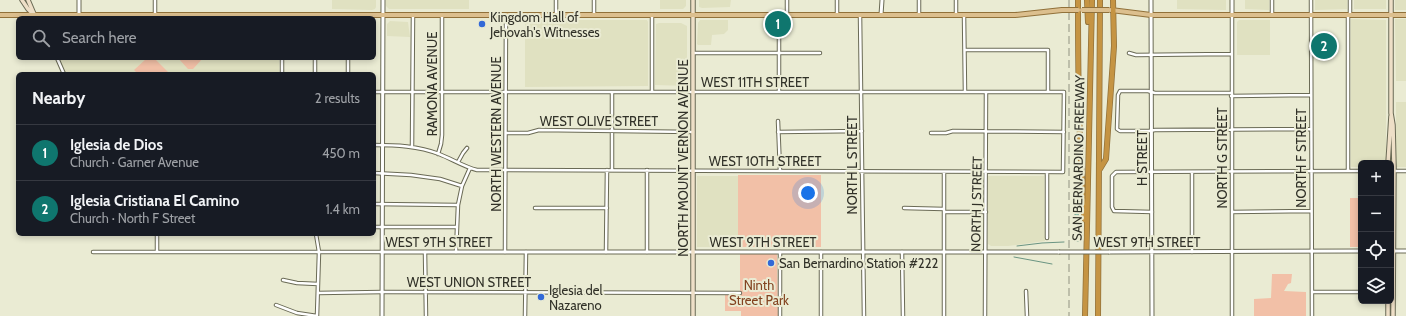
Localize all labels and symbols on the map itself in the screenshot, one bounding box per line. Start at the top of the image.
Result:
place label: Kingdom Hall of Jehovah's Witnesses [489,9,600,40]
pin: 1 [765,9,791,39]
marker: Kingdom Hall of Jehovah's Witnesses [477,19,487,29]
pin: 2 [1311,31,1337,61]
street label: RAMONA AVENUE [424,32,440,136]
street label: NORTH WESTERN AVENUE [488,56,504,212]
street label: NORTH MOUNT VERNON AVENUE [675,59,691,257]
street label: WEST 11TH STREET [701,74,809,90]
street label: SAN BERNARDINO FREEWAY [1069,74,1087,241]
street label: NORTH G STREET [1214,107,1230,209]
street label: NORTH F STREET [1293,108,1309,208]
street label: WEST OLIVE STREET [540,113,658,129]
street label: NORTH L STREET [844,115,860,215]
street label: H STREET [1134,130,1150,186]
street label: WEST 10TH STREET [709,153,821,169]
street label: NORTH J STREET [967,156,985,252]
your location [798,183,818,203]
street label: WEST 9TH STREET [385,234,493,250]
street label: WEST 9TH STREET [709,234,817,250]
street label: WEST 9TH STREET [1093,234,1201,250]
place label: San Bernardino Station #222 [779,255,938,271]
marker: San Bernardino Station #222 [766,258,776,268]
street label: WEST UNION STREET [407,274,531,290]
park label: Ninth Street Park [729,277,789,308]
place label: Iglesia del Nazareno [549,282,603,313]
marker: Iglesia del Nazareno [536,292,546,302]

